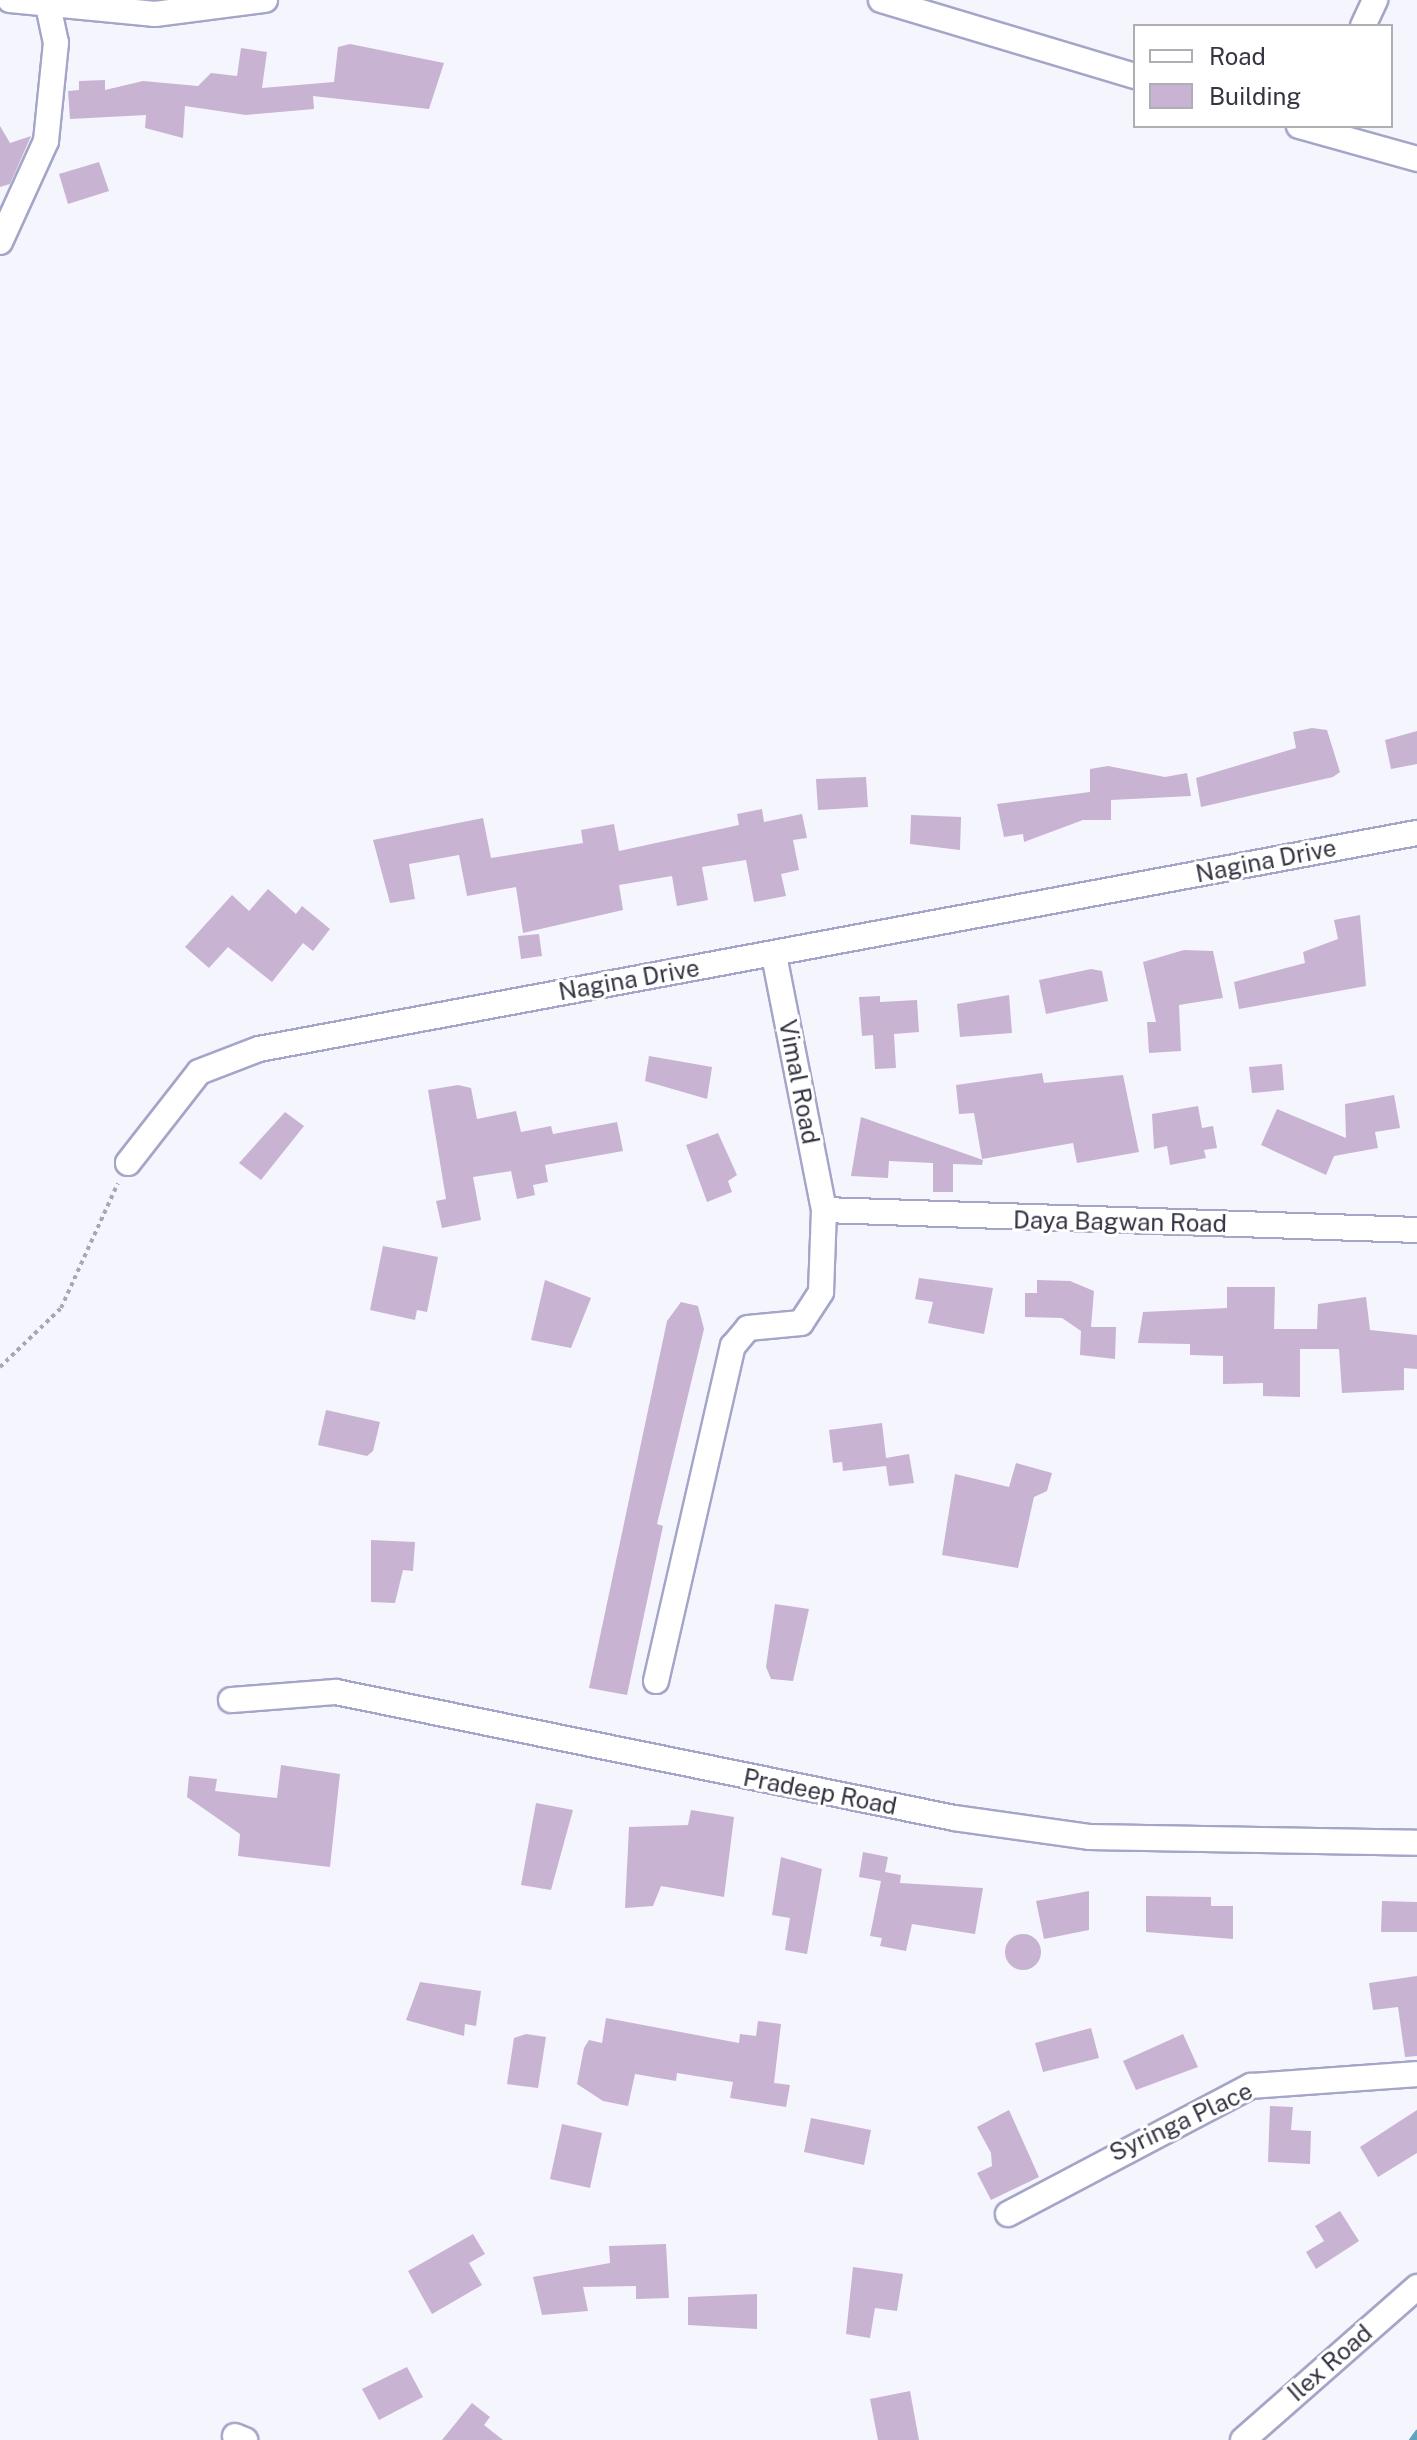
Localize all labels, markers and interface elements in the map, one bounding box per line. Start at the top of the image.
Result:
legend [1133,24,1393,128]
text: Road [1209,42,1266,70]
text: Building [1209,82,1301,110]
street label: Nagina Drive [1193,833,1339,889]
street label: Nagina Drive [556,953,702,1007]
street label: Vimal Road [773,1017,825,1147]
street label: Daya Bagwan Road [1013,1206,1227,1238]
street label: Pradeep Road [741,1763,899,1821]
street label: Syringa Place [1105,2076,1257,2168]
street label: Ilex Road [1282,2319,1378,2407]

